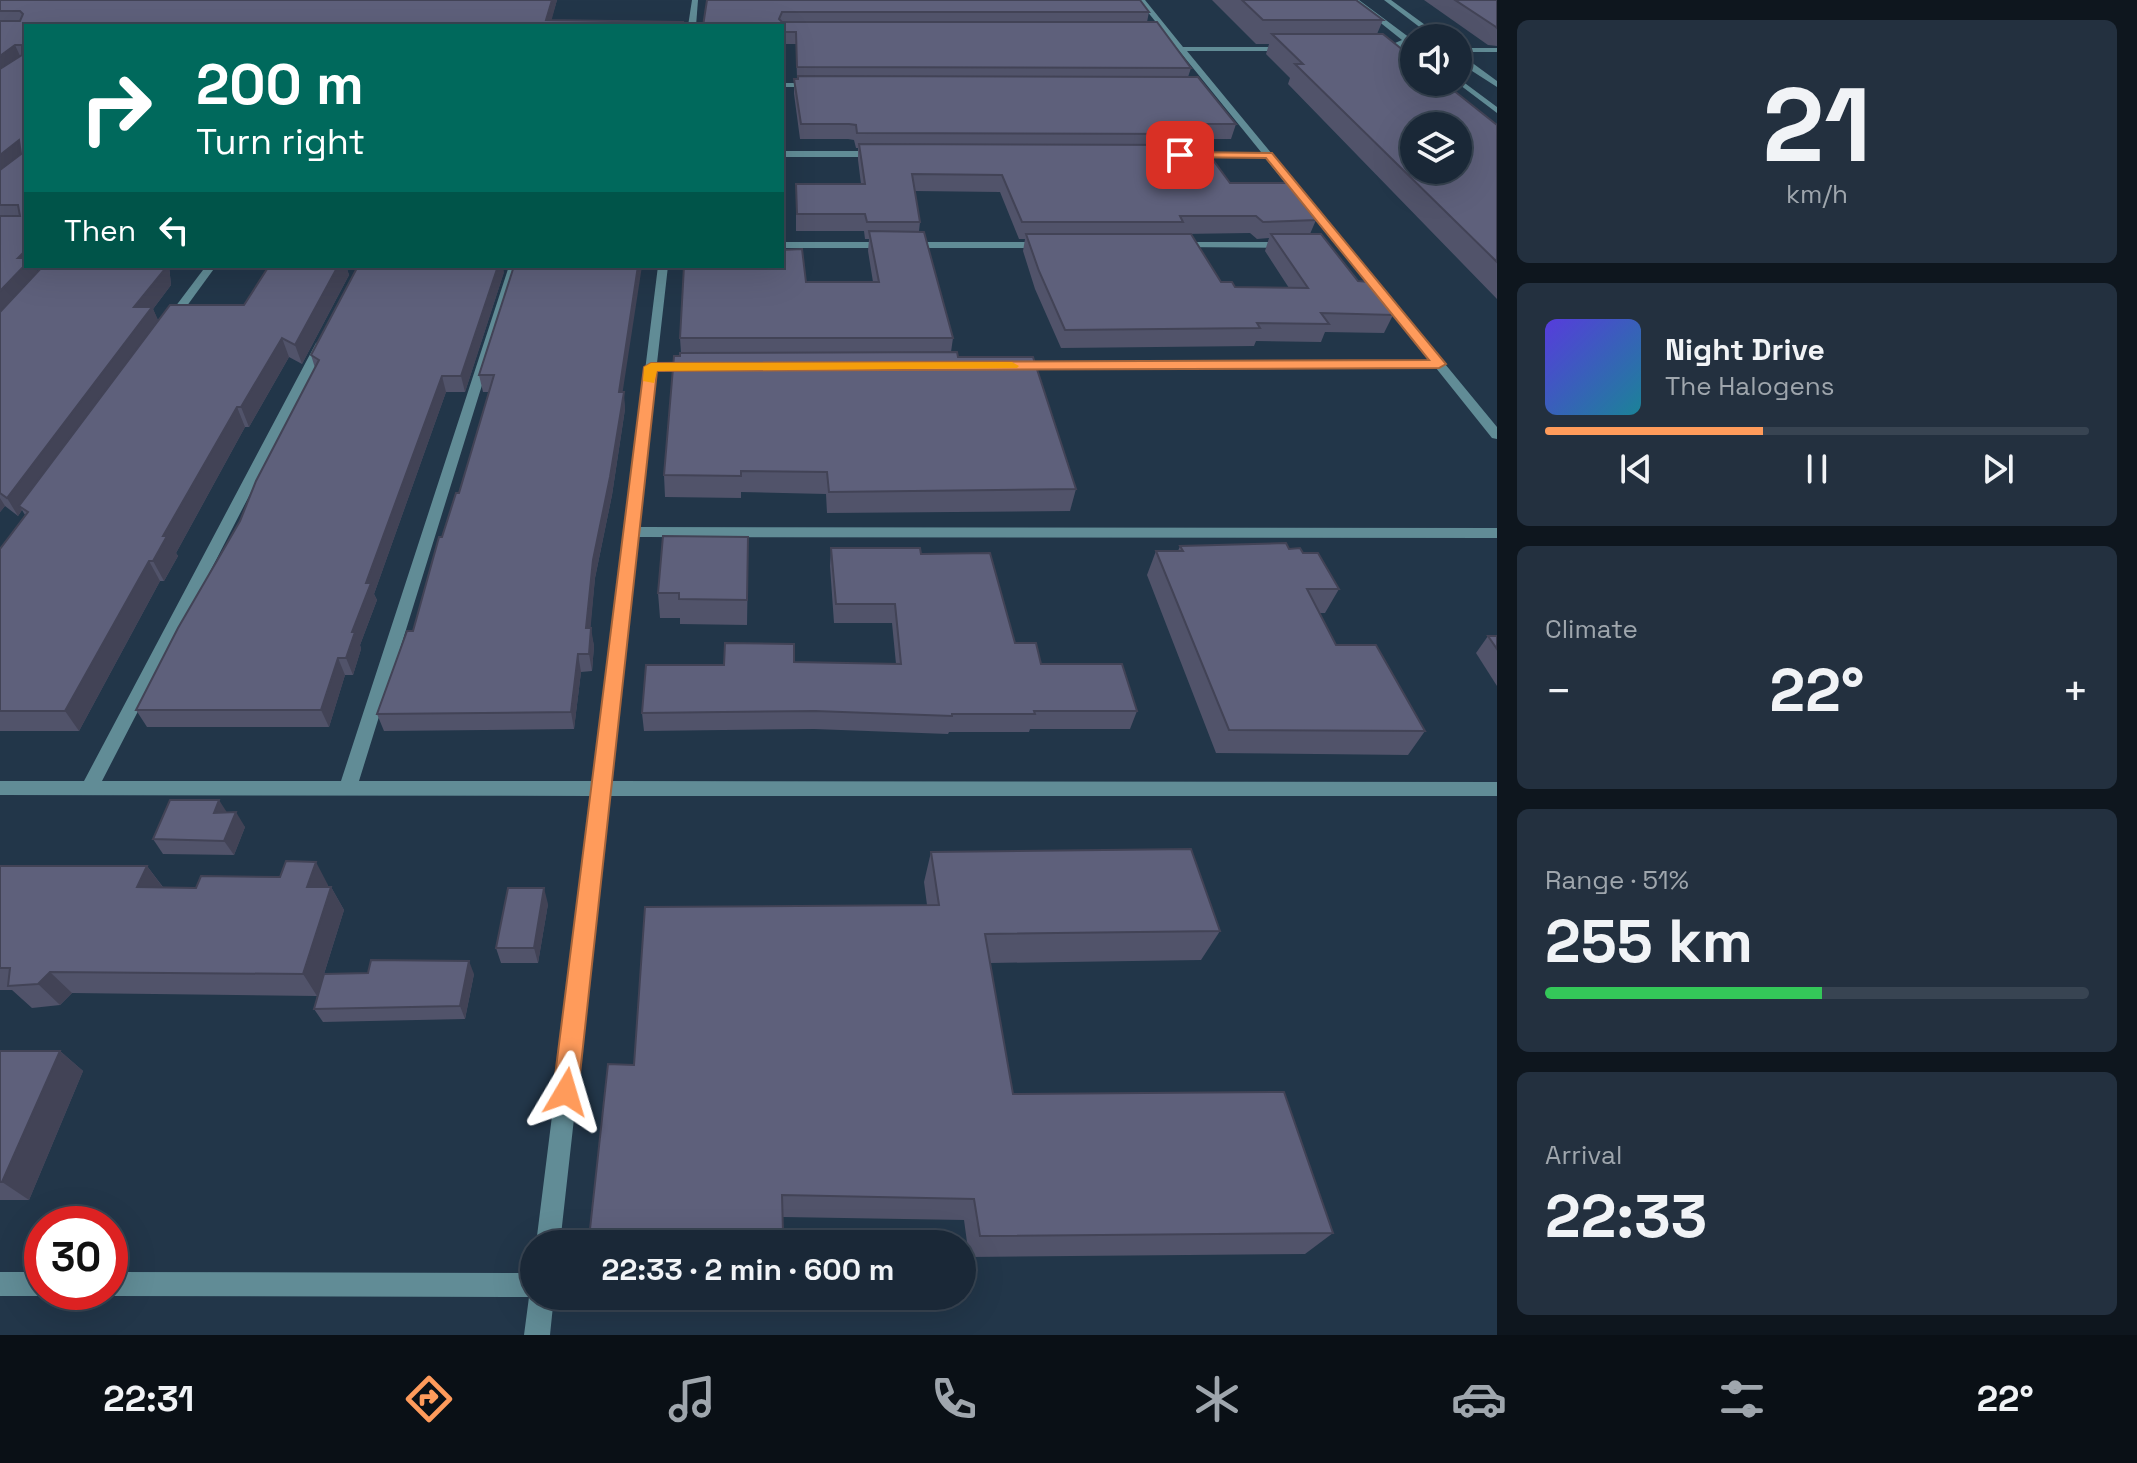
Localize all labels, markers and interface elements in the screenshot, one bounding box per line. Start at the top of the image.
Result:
map controls [1400,24,1472,184]
button: sound [1400,24,1472,96]
text: 200 m [196,49,364,120]
icon: right [64,56,168,160]
text: 21 [1763,59,1871,191]
button: layers [1400,112,1472,184]
text: Turn right [196,119,365,165]
pin [1146,121,1214,189]
icon: arrive [1158,133,1202,177]
text: km/h [1786,177,1848,211]
icon: left [152,208,196,252]
text: Then [64,211,136,250]
text: Night Drive [1665,330,1825,369]
text: The Halogens [1665,369,1834,403]
icon: previous [1614,447,1658,491]
icon: pause [1795,447,1839,491]
icon: next [1976,447,2020,491]
text: Climate [1545,612,1638,646]
text: 22° [1770,652,1864,729]
text: − [1545,663,1572,719]
text: + [2062,663,2089,719]
text: Range · 51% [1545,863,1689,897]
text: 255 km [1545,903,1753,980]
position arrow [524,1050,608,1134]
text: Arrival [1545,1138,1622,1172]
text: 22:33 [1545,1178,1707,1255]
speed limit sign: 30 [24,1206,128,1310]
text: 22:33 · 2 min · 600 m [602,1250,894,1289]
icon: directions [401,1371,457,1427]
icon: music [664,1371,720,1427]
icon: phone [926,1371,982,1427]
icon: climate [1189,1371,1245,1427]
icon: car [1451,1371,1507,1427]
icon: filters [1714,1371,1770,1427]
text: 22:31 [103,1376,194,1422]
text: 22° [1977,1376,2034,1422]

